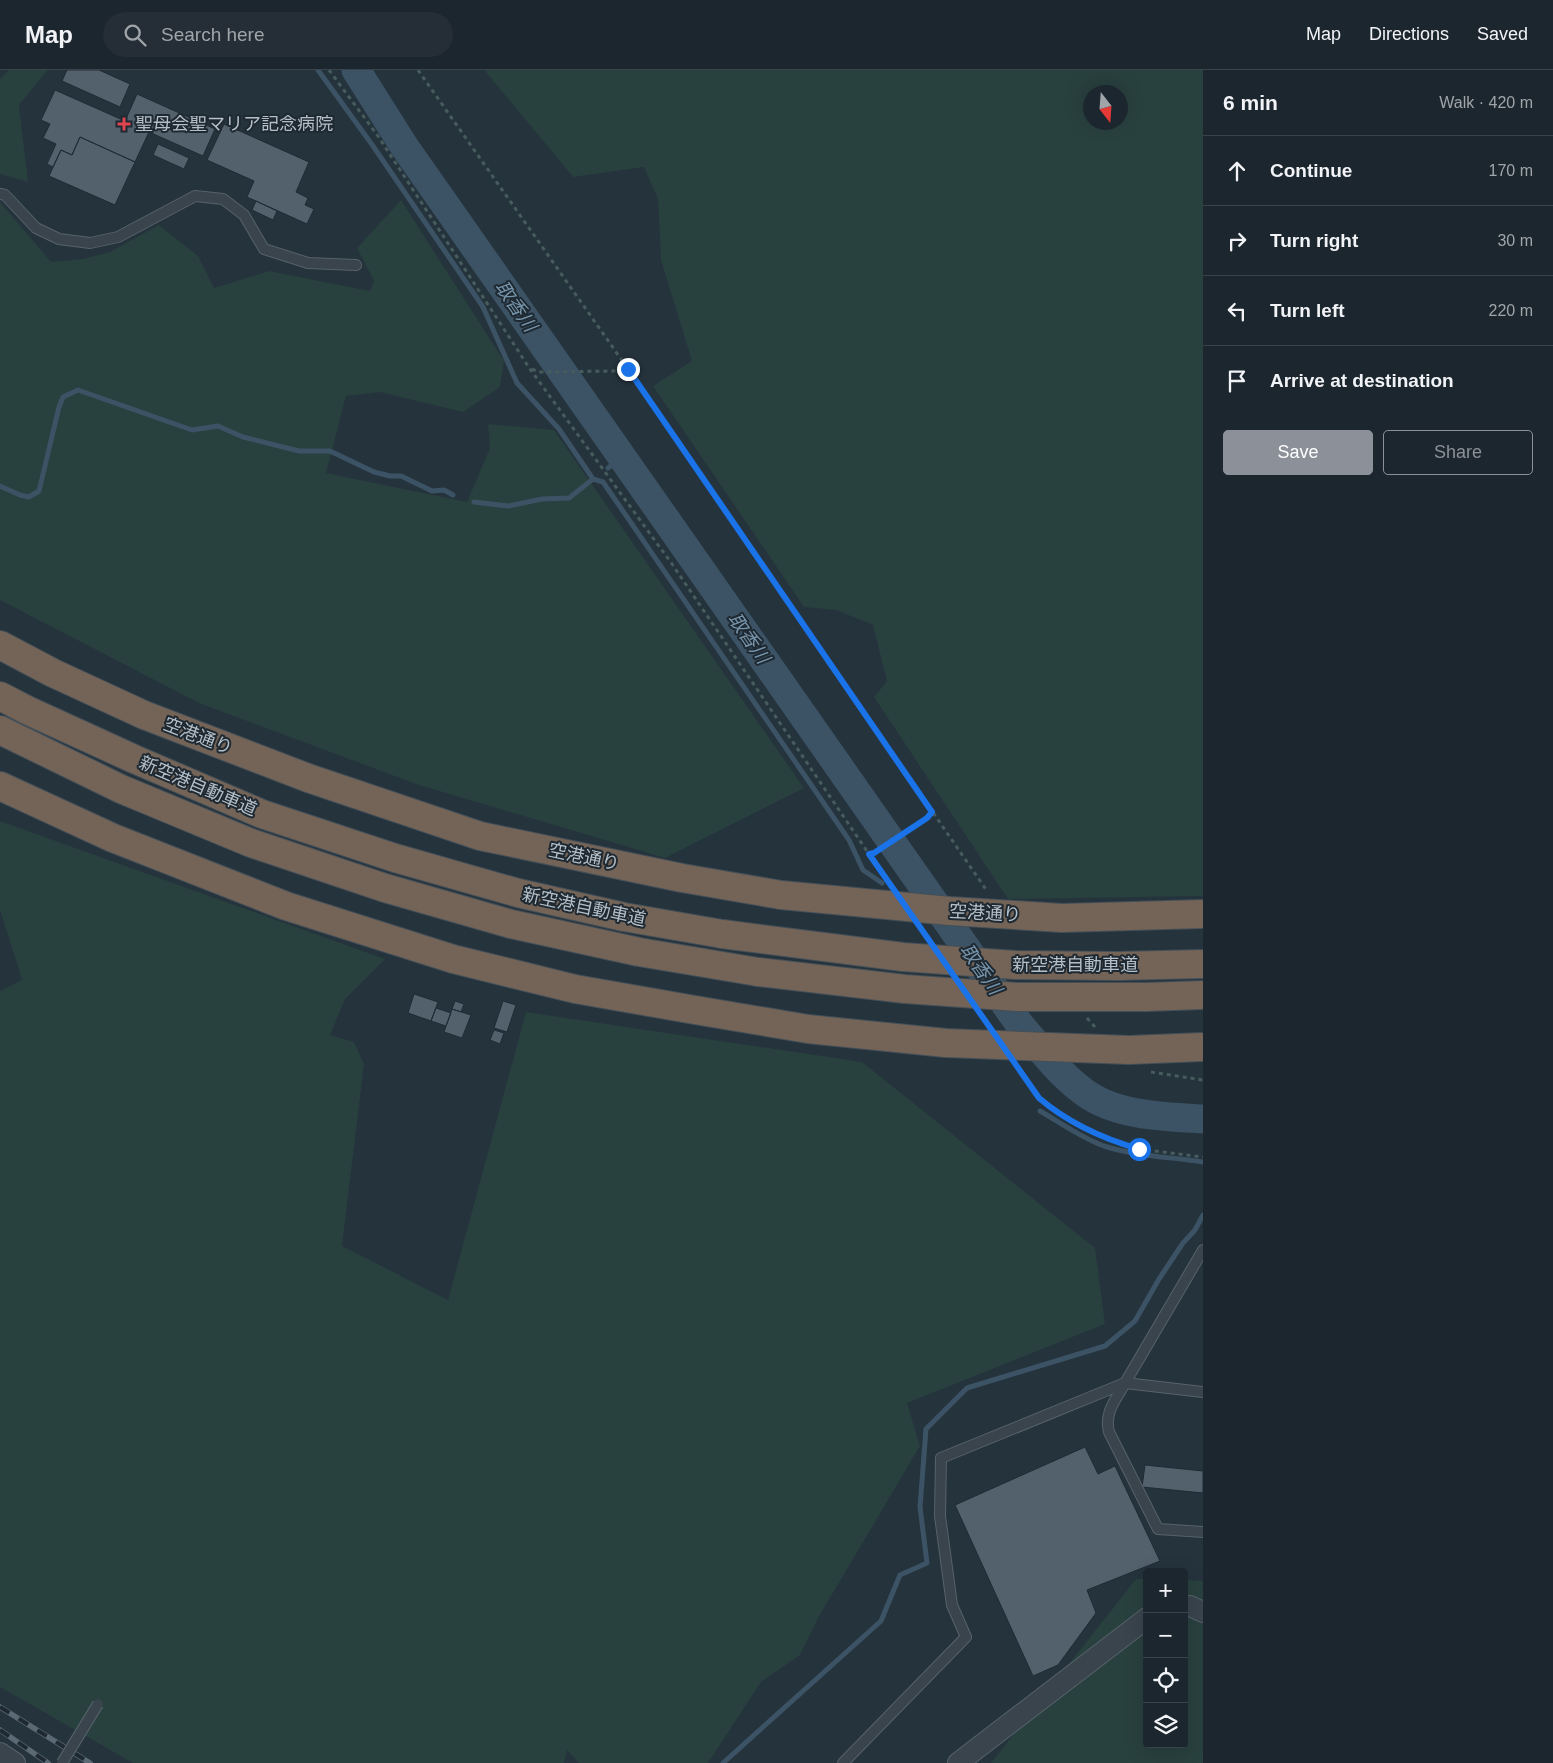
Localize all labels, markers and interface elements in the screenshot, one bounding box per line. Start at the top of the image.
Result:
search box [103,12,453,57]
text: Map [25,21,73,48]
icon: search [121,21,149,49]
text: Search here [161,24,265,45]
text: Map [1306,24,1341,44]
text: Directions [1369,24,1449,44]
text: Saved [1477,24,1528,44]
north arrow [1083,85,1128,130]
text: 6 min [1223,91,1278,114]
text: Walk · 420 m [1439,94,1533,111]
place label: 聖母会聖マリア記念病院 [135,114,333,134]
marker: 聖母会聖マリア記念病院 [117,117,131,131]
icon: ahead [1223,157,1251,185]
text: Continue [1270,160,1352,181]
text: 170 m [1489,162,1533,179]
icon: right [1223,227,1251,255]
text: Turn right [1270,230,1358,251]
text: 30 m [1497,232,1533,249]
water label: 取香川 [491,277,542,337]
icon: left [1223,297,1251,325]
text: Turn left [1270,300,1345,321]
text: 220 m [1489,302,1533,319]
route end [617,358,640,381]
icon: arrive [1223,367,1251,395]
text: Arrive at destination [1270,370,1454,391]
button: Save [1223,430,1373,475]
button: Share [1383,430,1533,475]
water label: 取香川 [724,609,775,669]
street label: 空港通り [161,714,235,758]
street label: 新空港自動車道 [136,752,260,820]
street label: 空港通り [547,840,621,874]
street label: 新空港自動車道 [520,884,648,930]
street label: 空港通り [949,901,1021,925]
water label: 取香川 [956,940,1007,1000]
street label: 新空港自動車道 [1012,955,1138,975]
route start [1128,1138,1151,1161]
map controls [1143,1568,1188,1748]
button: + [1143,1568,1188,1613]
button: − [1143,1613,1188,1658]
button: locate [1143,1658,1188,1703]
button: layers [1143,1703,1188,1748]

